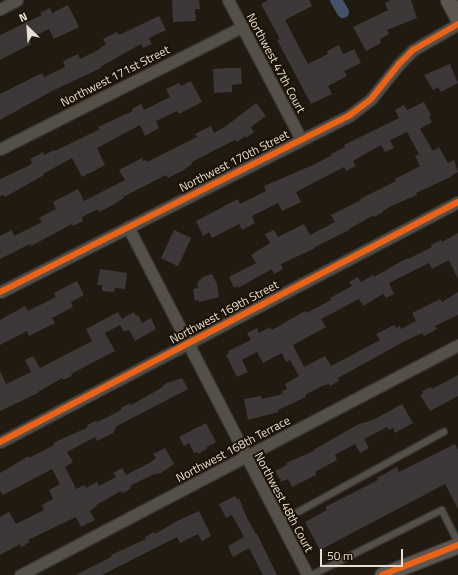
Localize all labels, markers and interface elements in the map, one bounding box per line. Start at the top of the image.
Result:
north arrow [8,8,48,48]
text: N [16,8,30,26]
street label: Northwest 47th Court [244,11,308,115]
street label: Northwest 171st Street [58,42,172,110]
street label: Northwest 170th Street [177,127,291,195]
street label: Northwest 169th Street [167,277,281,347]
street label: Northwest 168th Terrace [174,413,292,485]
street label: Northwest 48th Court [252,450,316,554]
scale bar [322,541,405,567]
text: 50 m [327,546,353,565]

